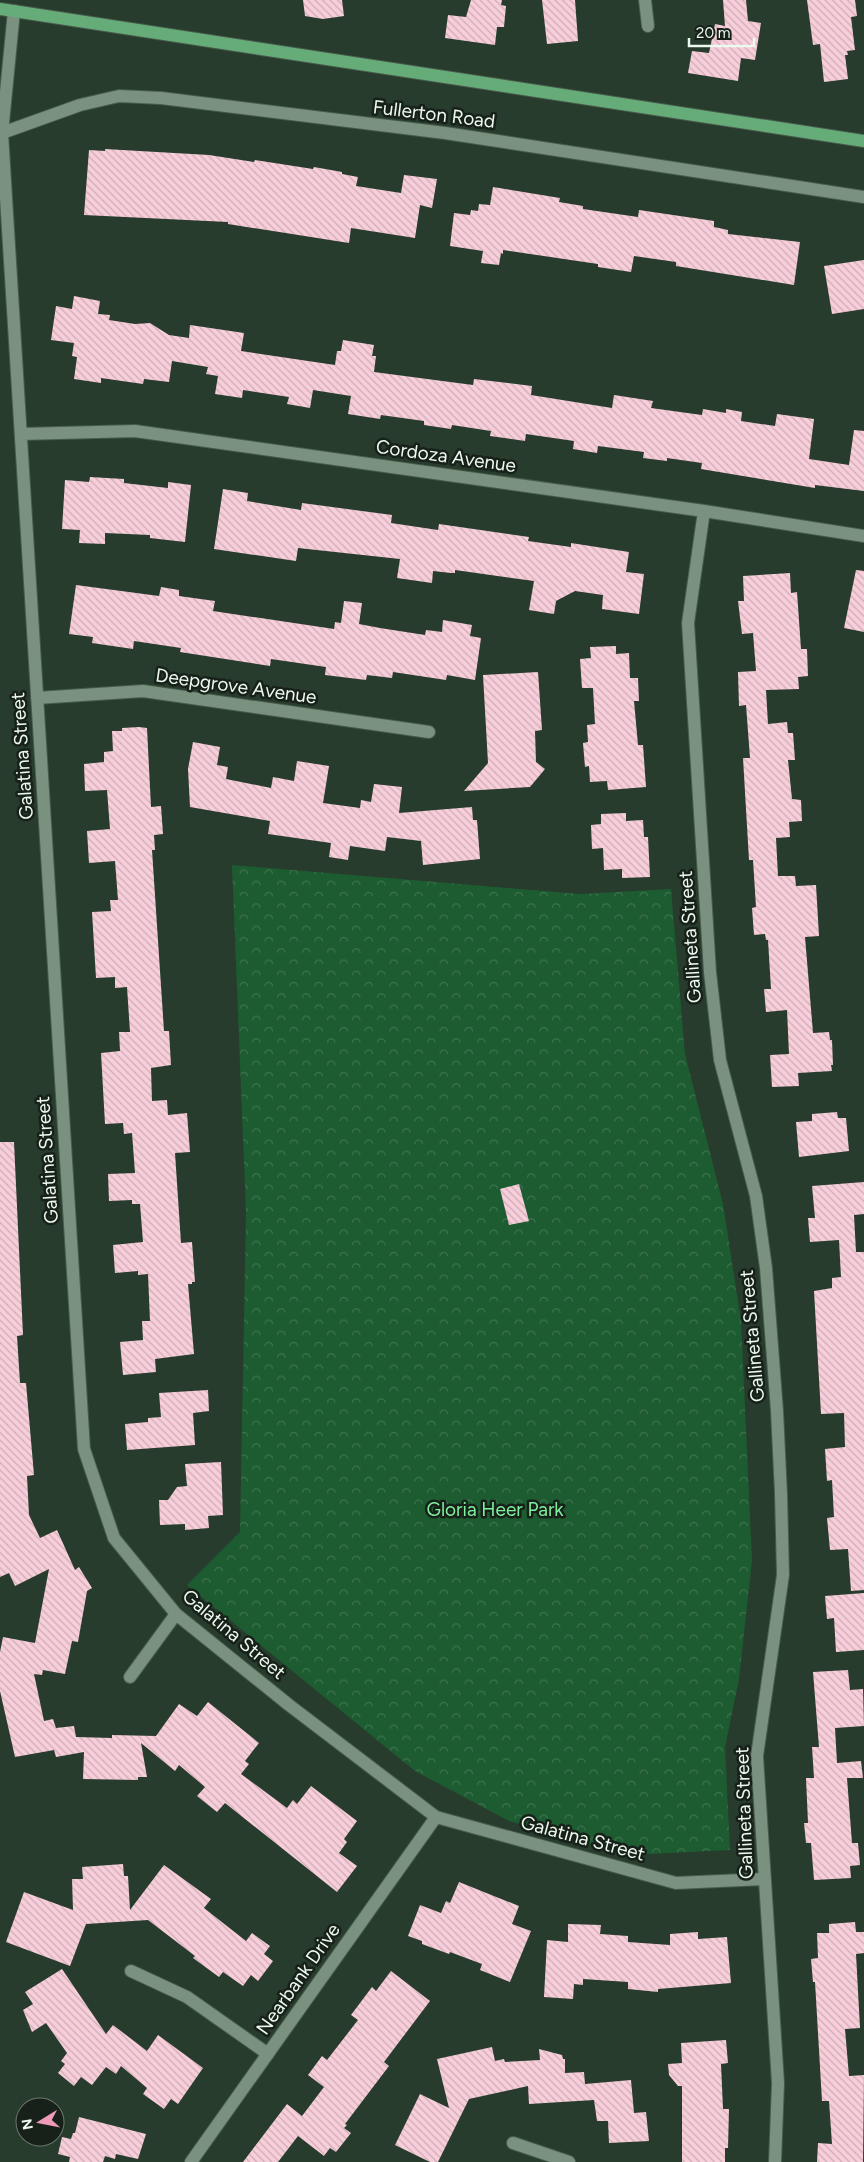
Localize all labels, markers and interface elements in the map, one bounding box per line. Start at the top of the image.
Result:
scale bar [689,15,754,47]
text: 20 m [696,24,730,42]
street label: Fullerton Road [372,95,496,133]
street label: Cordoza Avenue [374,435,518,477]
street label: Deepgrove Avenue [154,663,318,709]
street label: Galatina Street [6,691,38,821]
street label: Gallineta Street [674,870,706,1004]
street label: Galatina Street [31,1095,63,1225]
street label: Gallineta Street [735,1269,769,1403]
park label: Gloria Heer Park [426,1498,564,1521]
street label: Galatina Street [178,1584,290,1684]
street label: Gallineta Street [730,1746,758,1880]
street label: Galatina Street [518,1810,648,1866]
street label: Nearbank Drive [251,1919,345,2039]
north arrow [15,2097,65,2147]
text: N [18,2117,37,2131]

